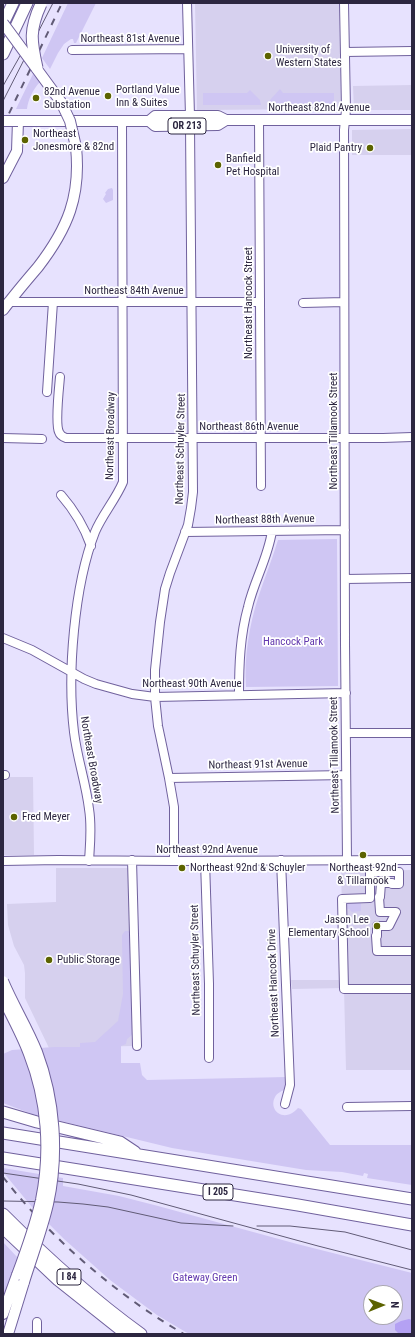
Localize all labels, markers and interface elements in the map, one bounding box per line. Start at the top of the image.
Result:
street label: Northeast 81st Avenue [80,32,180,46]
place label: University of Western States [276,43,342,69]
marker: University of Western States [263,51,273,61]
place label: Portland Value Inn & Suites [116,83,180,109]
place label: 82nd Avenue Substation [44,85,100,111]
marker: Portland Value Inn & Suites [103,91,113,101]
marker: 82nd Avenue Substation [31,93,41,103]
street label: Northeast 82nd Avenue [268,101,370,115]
road number: OR 213 [168,118,206,134]
place label: Northeast Jonesmore & 82nd [33,127,114,153]
marker: Northeast Jonesmore & 82nd [20,135,30,145]
place label: Plaid Pantry [310,141,362,155]
marker: Plaid Pantry [365,143,375,153]
place label: Banfield Pet Hospital [226,152,279,178]
marker: Banfield Pet Hospital [213,160,223,170]
street label: Northeast Hancock Street [242,247,256,359]
street label: Northeast 84th Avenue [84,284,184,298]
street label: Northeast Tillamook Street [327,373,341,489]
street label: Northeast Broadway [104,392,118,480]
street label: Northeast Schuyler Street [173,393,189,505]
street label: Northeast 86th Avenue [199,420,299,434]
street label: Northeast 88th Avenue [215,513,315,527]
park label: Hancock Park [263,635,323,649]
street label: Northeast 90th Avenue [142,677,242,691]
street label: Northeast Tillamook Street [327,696,343,814]
street label: Northeast Broadway [77,715,105,805]
street label: Northeast 91st Avenue [208,758,308,772]
place label: Fred Meyer [22,810,70,824]
marker: Fred Meyer [9,812,19,822]
street label: Northeast 92nd Avenue [156,843,258,857]
marker: Northeast 92nd & Tillamook [358,850,368,860]
place label: Northeast 92nd & Schuyler [190,861,305,875]
place label: Northeast 92nd & Tillamook [329,861,397,887]
marker: Northeast 92nd & Schuyler [177,863,187,873]
street label: Northeast Schuyler Street [188,904,204,1016]
place label: Jason Lee Elementary School [288,913,369,939]
marker: Jason Lee Elementary School [372,921,382,931]
street label: Northeast Hancock Drive [266,929,282,1037]
place label: Public Storage [57,953,120,967]
marker: Public Storage [44,955,54,965]
road number: I 205 [203,1184,233,1200]
road number: I 84 [57,1269,81,1285]
park label: Gateway Green [172,1271,238,1285]
north arrow [363,1285,403,1325]
text: N [388,1301,401,1308]

